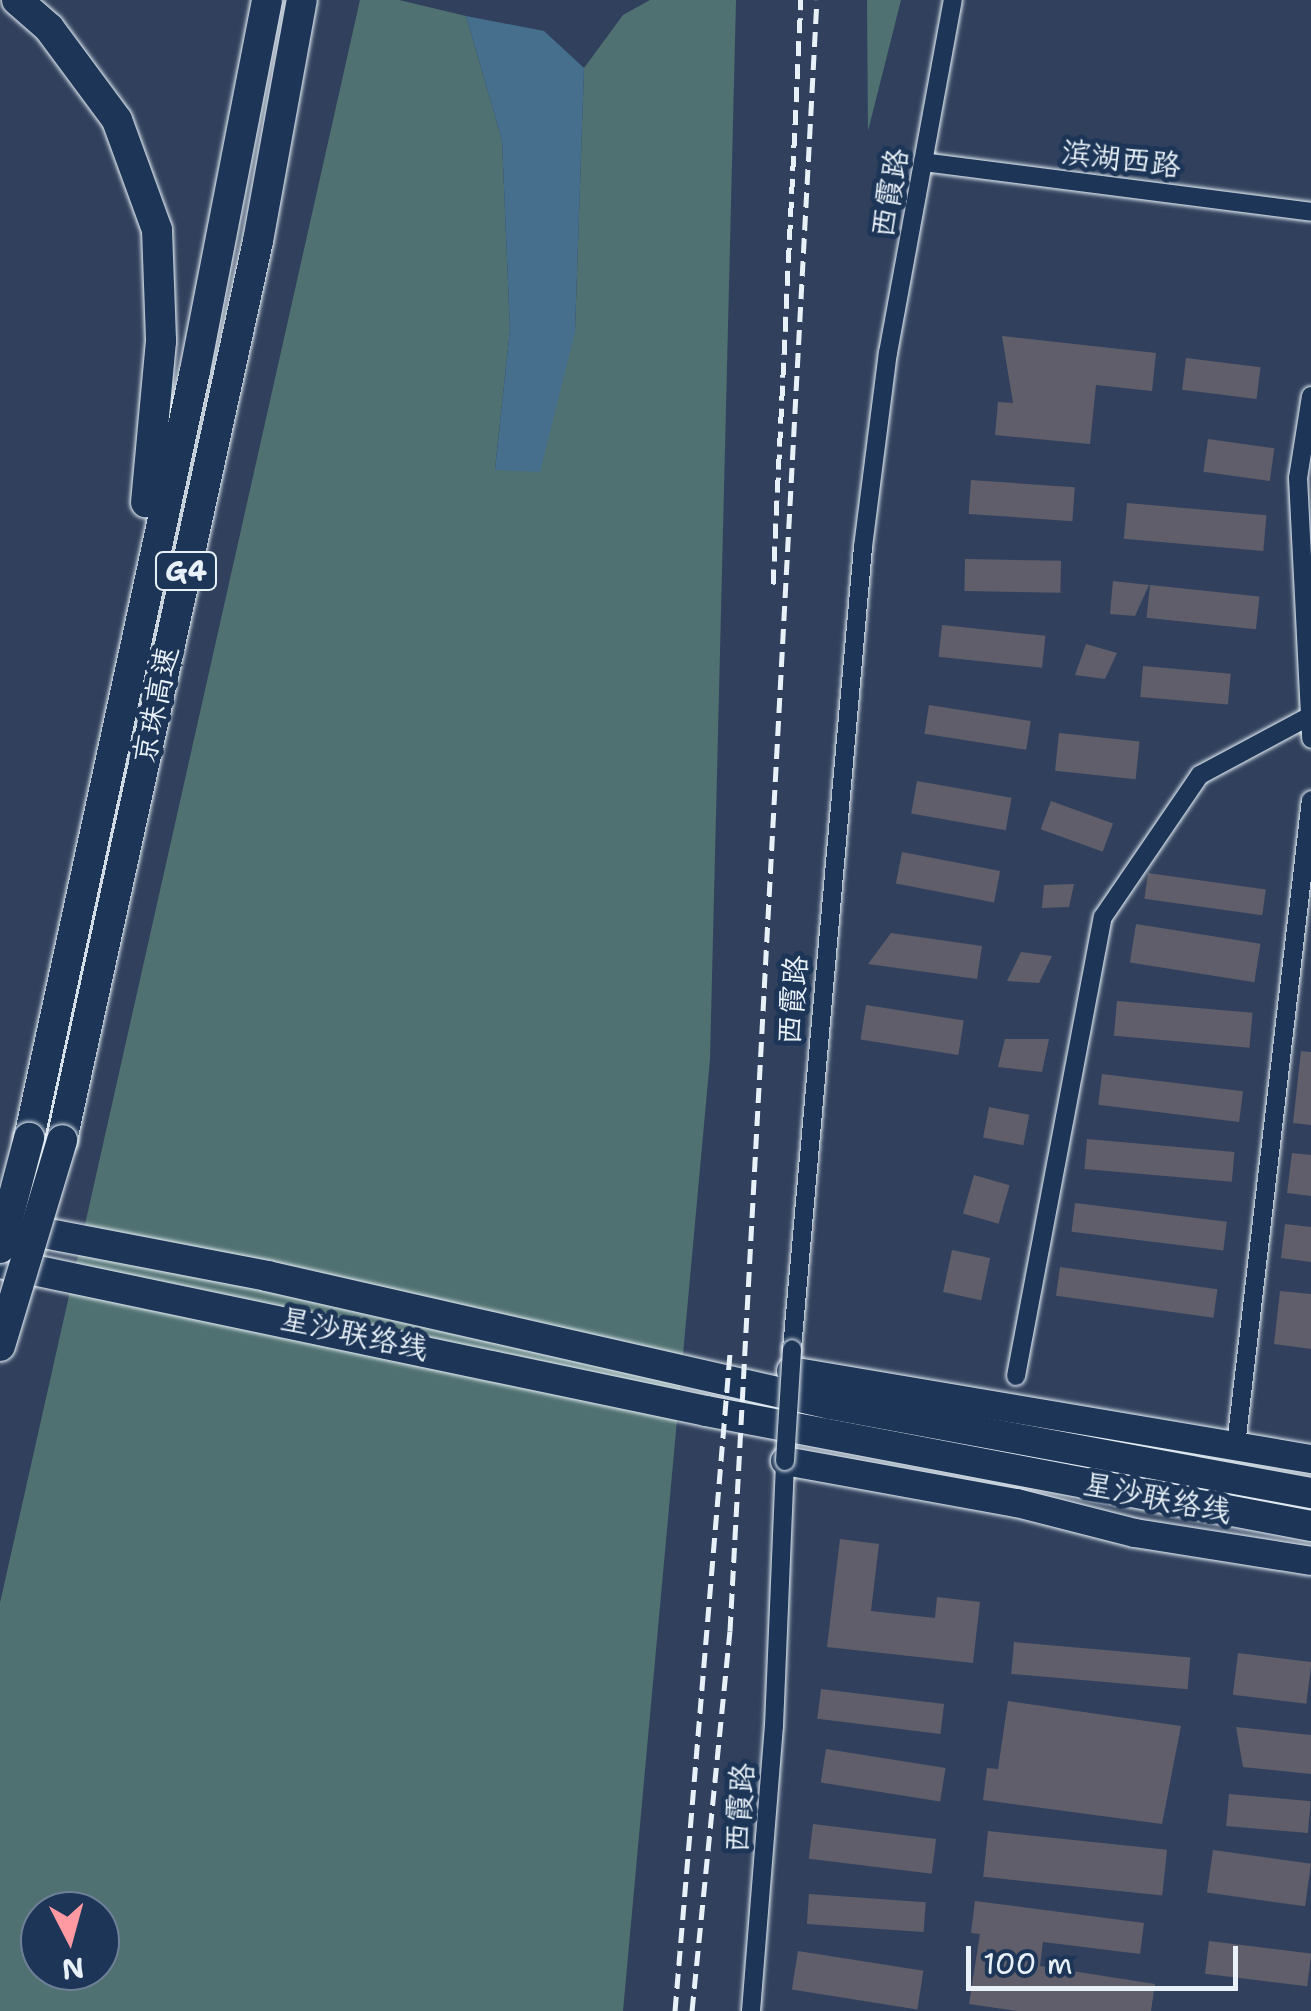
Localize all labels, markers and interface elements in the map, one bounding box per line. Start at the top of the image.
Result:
street label: 滨湖西路 [1059,134,1183,184]
street label: 西霞路 [864,146,916,240]
road number: G4 [154,548,218,594]
street label: 京珠高速 [126,643,186,767]
street label: 西霞路 [771,954,815,1046]
street label: 星沙联络线 [277,1301,431,1367]
street label: 星沙联络线 [1080,1466,1234,1530]
street label: 西霞路 [719,1762,761,1854]
north arrow [20,1891,120,1991]
scale bar [971,1926,1244,1988]
text: 100 m [983,1943,1073,1984]
text: N [60,1949,86,1989]

